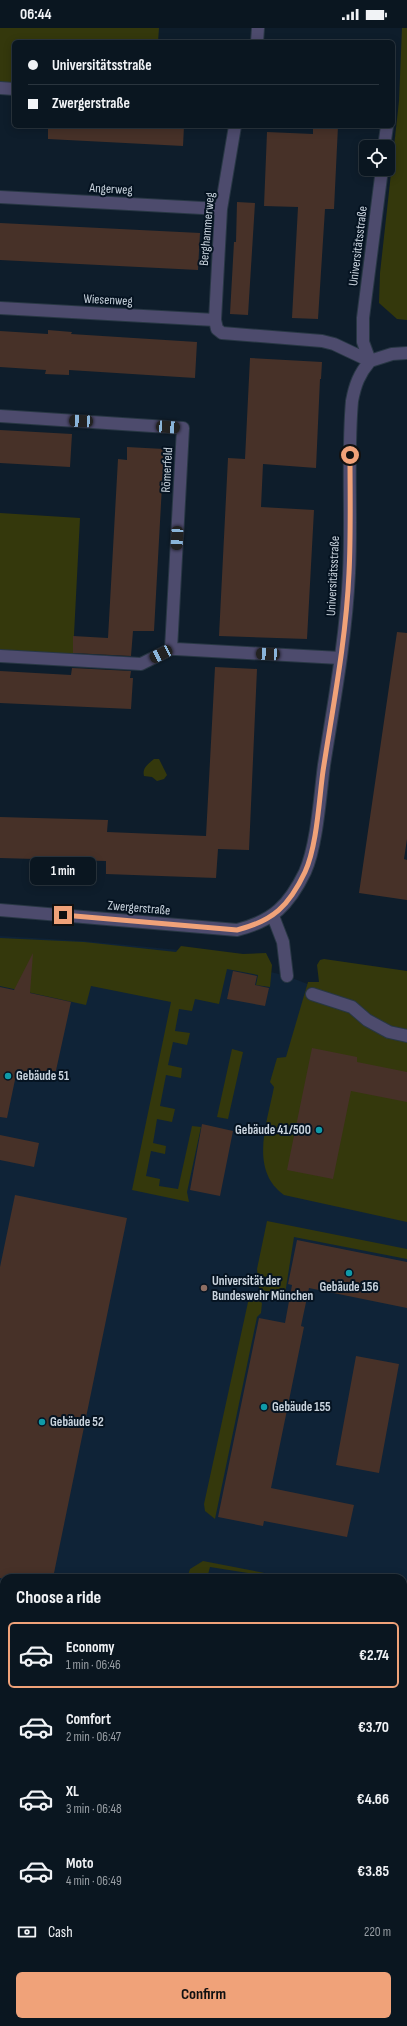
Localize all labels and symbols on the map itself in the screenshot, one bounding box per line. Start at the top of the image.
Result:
street label: Angerweg [88,180,133,198]
street label: Berghammerweg [196,192,218,266]
street label: Universitätsstraße [345,205,371,287]
street label: Wiesenweg [83,291,133,309]
car [69,414,93,428]
car [156,420,180,434]
route start [341,446,359,464]
street label: Römerfeld [158,447,176,493]
car [170,526,184,550]
street label: Universitätsstraße [323,535,343,617]
car [148,643,174,665]
car [256,647,280,661]
callout: 1 min [30,857,96,885]
street label: Zwergerstraße [107,897,171,919]
route end [54,906,72,924]
place label: Gebäude 51 [16,1068,69,1084]
marker: Gebäude 51 [3,1071,13,1081]
place label: Gebäude 41/500 [235,1122,311,1138]
marker: Gebäude 41/500 [314,1125,324,1135]
marker: Gebäude 156 [344,1268,354,1278]
place label: Universität der Bundeswehr München [212,1273,313,1304]
place label: Gebäude 156 [319,1279,379,1295]
marker: Universität der Bundeswehr München [199,1283,209,1293]
place label: Gebäude 155 [272,1399,331,1415]
marker: Gebäude 155 [259,1402,269,1412]
place label: Gebäude 52 [50,1414,104,1430]
marker: Gebäude 52 [37,1417,47,1427]

